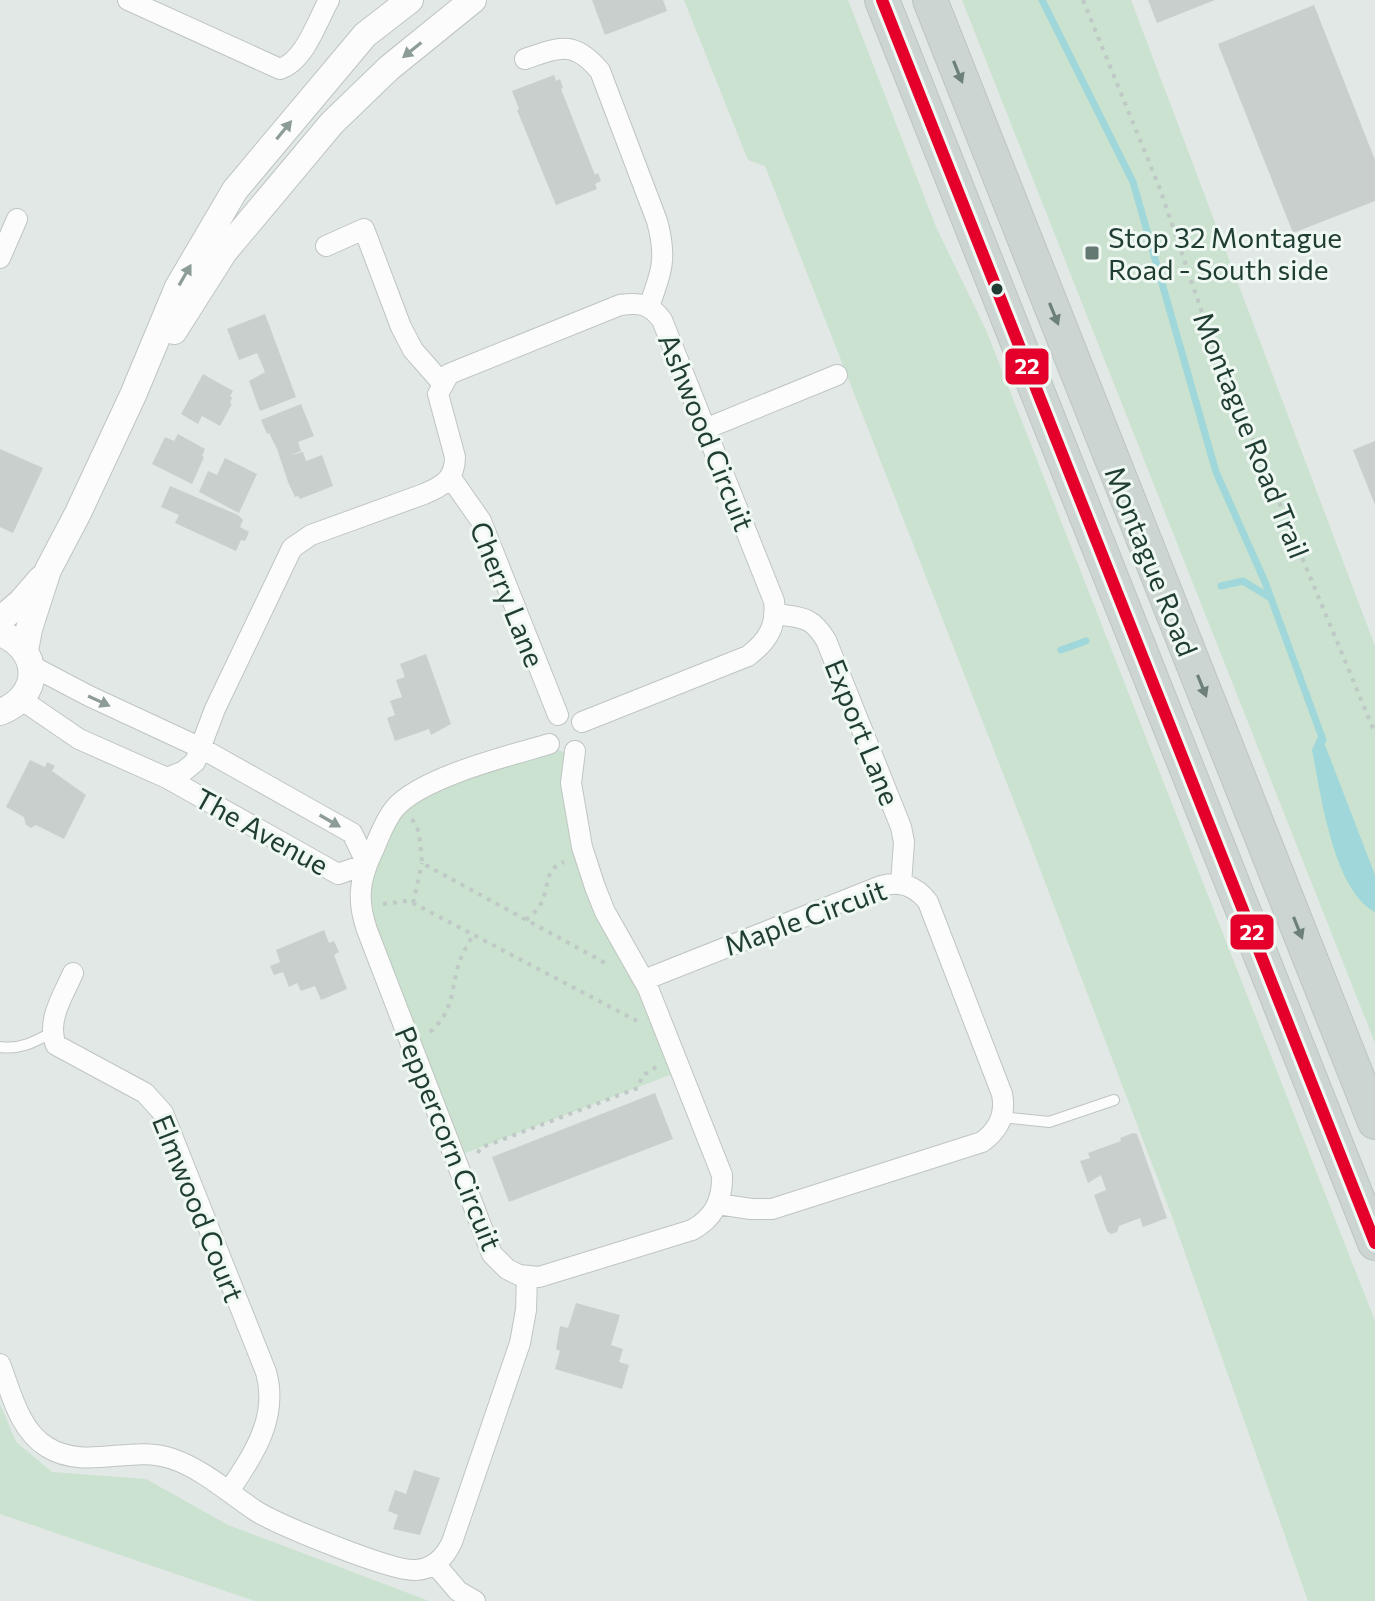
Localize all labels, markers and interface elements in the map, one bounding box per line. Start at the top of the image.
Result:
one-way arrow [402,41,422,57]
one-way arrow [952,61,965,85]
one-way arrow [275,120,292,140]
place label: Stop 32 Montague Road - South side [1108,220,1342,286]
marker: Stop 32 Montague Road - South side [1083,244,1101,262]
one-way arrow [178,264,192,286]
unlabelled marker [989,281,1005,297]
one-way arrow [1048,302,1061,326]
street label: Montague Road Trail [1187,307,1317,563]
street label: Ashwood Circuit [652,328,762,536]
line badge: 22 [1004,347,1050,386]
text: 22 [1014,352,1040,379]
street label: Montague Road [1098,461,1206,661]
street label: Cherry Lane [463,516,553,672]
street label: Export Lane [818,654,908,810]
one-way arrow [1196,674,1209,698]
one-way arrow [88,694,111,708]
street label: The Avenue [189,780,335,882]
one-way arrow [319,814,341,828]
street label: Maple Circuit [719,872,891,962]
line badge: 22 [1229,913,1275,951]
one-way arrow [1292,916,1305,940]
text: 22 [1239,918,1265,945]
street label: Peppercorn Circuit [388,1021,510,1255]
street label: Elmwood Court [146,1109,252,1307]

